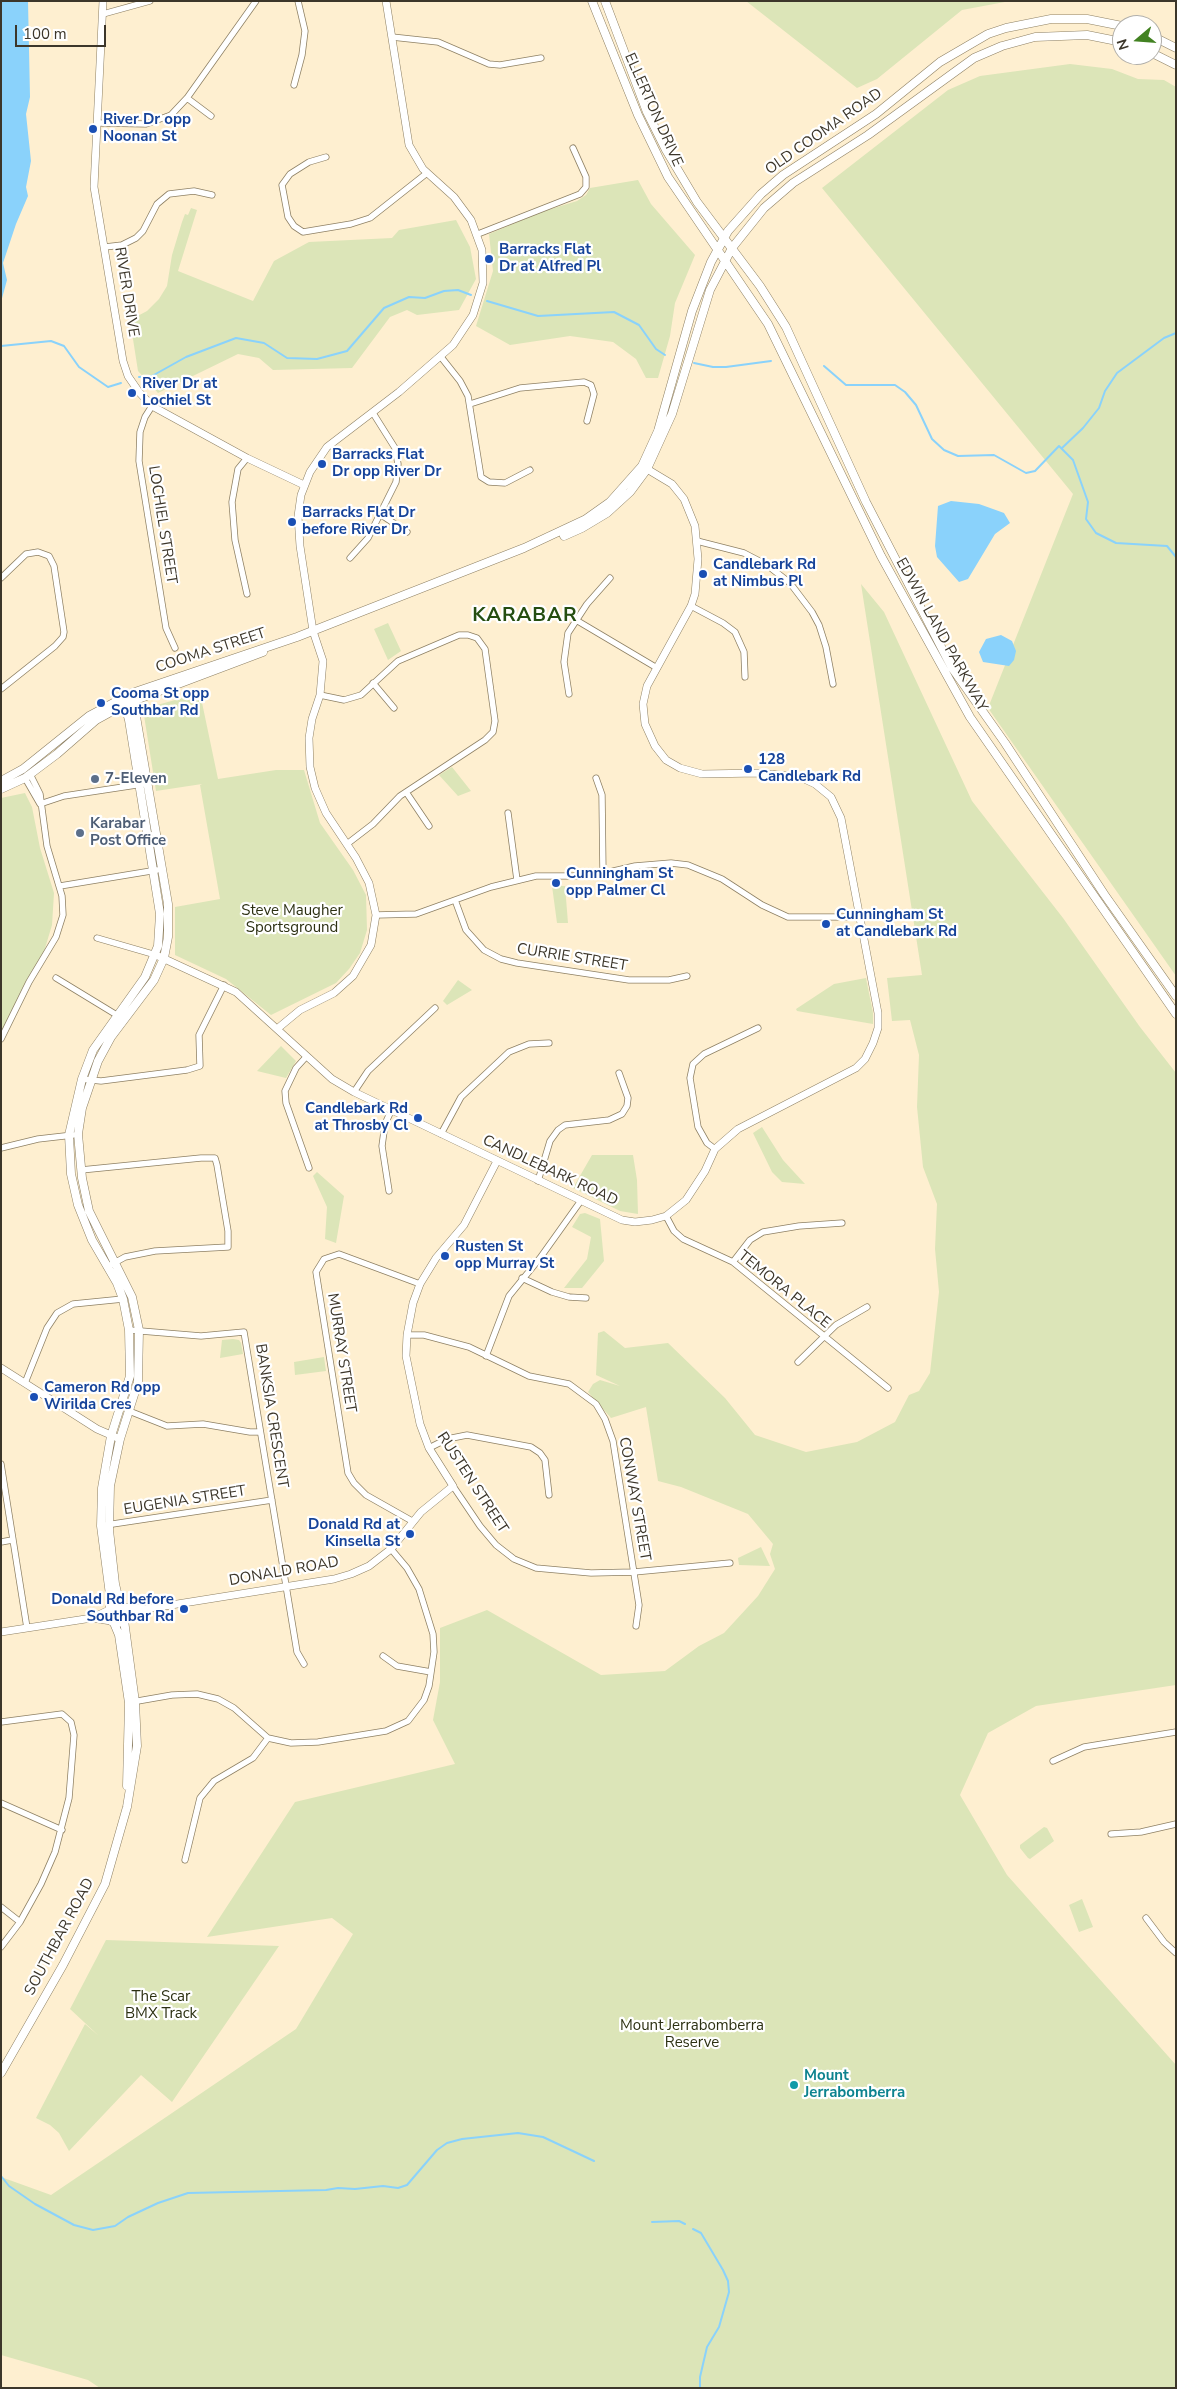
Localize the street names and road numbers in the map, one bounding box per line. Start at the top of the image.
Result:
street label: ELLERTON DRIVE [620,50,686,170]
street label: OLD COOMA ROAD [762,85,886,179]
street label: RIVER DRIVE [110,246,142,338]
street label: LOCHIEL STREET [144,465,180,585]
street label: EDWIN LAND PARKWAY [891,555,991,715]
street label: COOMA STREET [154,625,268,677]
street label: CURRIE STREET [515,940,629,976]
street label: CANDLEBARK ROAD [479,1132,621,1210]
street label: TEMORA PLACE [734,1247,834,1333]
street label: MURRAY STREET [323,1292,359,1414]
street label: BANKSIA CRESCENT [251,1343,291,1489]
street label: RUSTEN STREET [433,1429,511,1537]
street label: CONWAY STREET [614,1436,654,1562]
street label: EUGENIA STREET [123,1482,247,1520]
street label: DONALD ROAD [228,1553,340,1591]
street label: SOUTHBAR ROAD [21,1875,99,1999]

